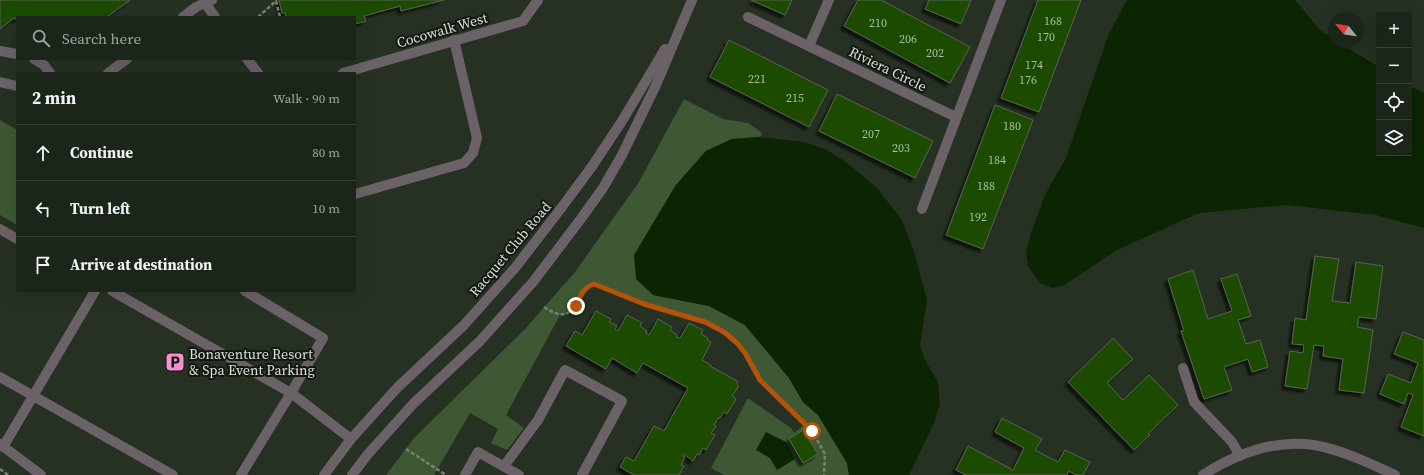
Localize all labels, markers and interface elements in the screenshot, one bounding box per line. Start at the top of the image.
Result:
street label: Cocowalk West [394,7,490,53]
north arrow [1328,12,1364,48]
map controls [1376,12,1412,156]
button: + [1376,12,1412,48]
house number: 168 [1044,13,1062,29]
house number: 210 [869,15,887,31]
search box [16,16,356,60]
icon: search [30,27,52,49]
text: Search here [62,28,141,49]
house number: 170 [1037,29,1055,45]
house number: 206 [899,31,917,47]
street label: Riviera Circle [846,42,930,96]
house number: 202 [926,45,944,61]
button: − [1376,48,1412,84]
house number: 174 [1025,57,1043,73]
house number: 221 [748,71,766,87]
house number: 176 [1019,72,1037,88]
button: locate [1376,84,1412,120]
text: 2 min [32,86,76,110]
text: Walk · 90 m [273,90,340,107]
house number: 215 [786,90,804,106]
house number: 180 [1003,118,1021,134]
button: layers [1376,120,1412,156]
house number: 207 [862,126,880,142]
house number: 203 [892,140,910,156]
icon: ahead [32,142,54,164]
text: Continue [70,142,133,163]
text: 80 m [312,144,340,161]
house number: 184 [988,152,1006,168]
house number: 188 [977,178,995,194]
street label: Racquet Club Road [464,197,556,301]
icon: left [32,198,54,220]
text: Turn left [70,198,130,219]
text: 10 m [312,200,340,217]
house number: 192 [969,209,987,225]
icon: arrive [32,254,54,276]
text: Arrive at destination [70,254,212,275]
route end [567,297,585,315]
place label: Bonaventure Resort & Spa Event Parking [189,344,315,380]
parking icon: Bonaventure Resort & Spa Event Parking [164,351,186,373]
route start [803,422,821,440]

